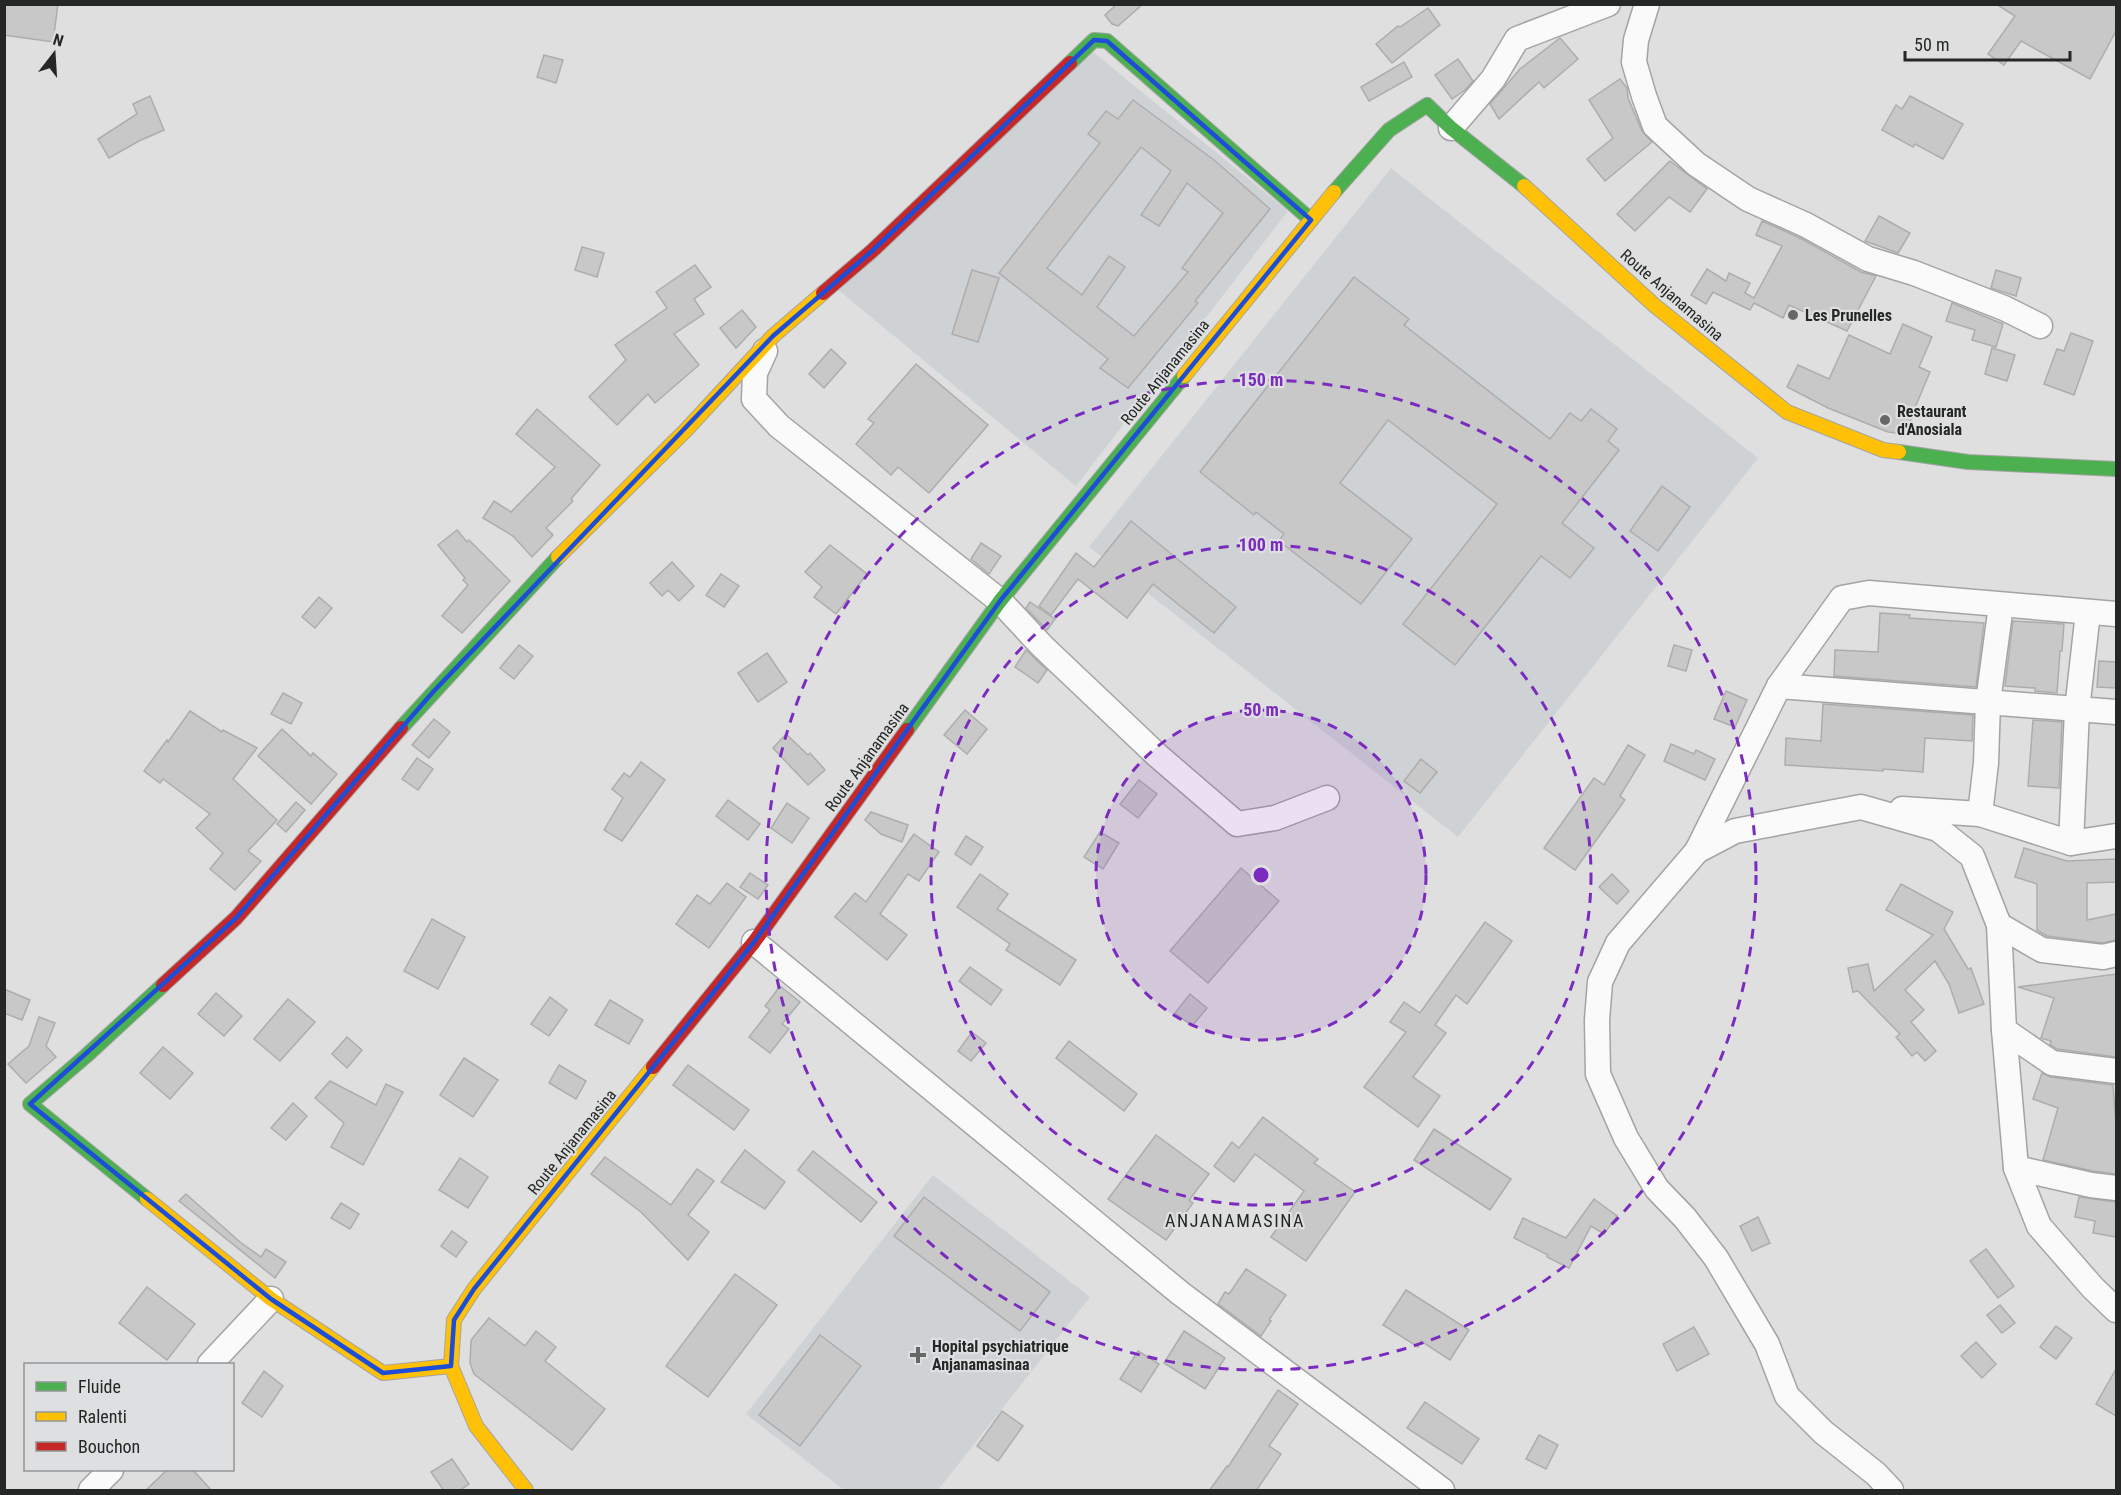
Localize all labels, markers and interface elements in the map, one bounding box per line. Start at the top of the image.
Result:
north arrow [24,24,84,84]
scale bar [1905,24,2070,62]
text: N [51,30,66,51]
text: 50 m [1914,34,1949,55]
street label: Route Anjanamasina [1617,245,1727,345]
place label: Les Prunelles [1805,306,1892,325]
marker: Les Prunelles [1786,308,1800,322]
street label: Route Anjanamasina [1117,316,1213,428]
text: 150 m [1239,369,1283,390]
place label: Restaurant d'Anosiala [1897,402,1967,439]
marker: Restaurant d'Anosiala [1878,413,1892,427]
text: 100 m [1239,534,1283,555]
street label: Route Anjanamasina [821,699,913,815]
text: 50 m [1243,699,1279,720]
centre of rings [1251,865,1271,885]
street label: Route Anjanamasina [524,1086,620,1198]
district label: ANJANAMASINA [1165,1210,1305,1231]
place label: Hopital psychiatrique Anjanamasinaa [932,1337,1069,1374]
marker: Hopital psychiatrique Anjanamasinaa [909,1346,927,1364]
legend [24,1363,234,1471]
text: Fluide [78,1376,121,1397]
text: Ralenti [78,1406,127,1427]
text: Bouchon [78,1436,140,1457]

